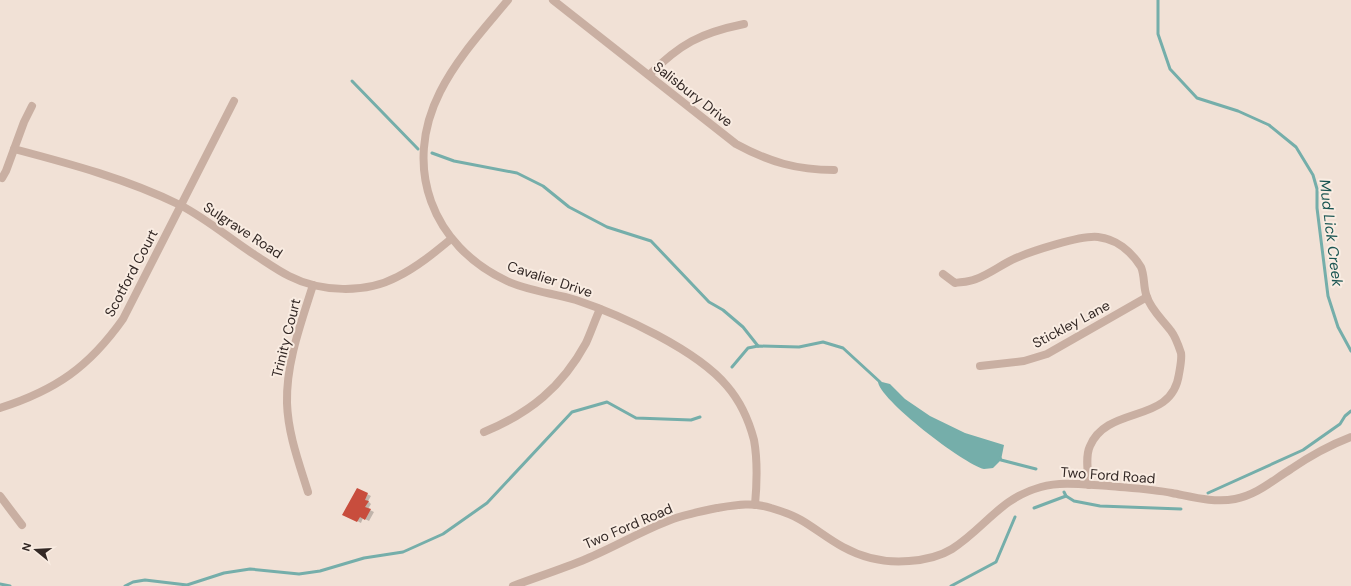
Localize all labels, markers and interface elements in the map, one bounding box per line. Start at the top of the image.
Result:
street label: Salisbury Drive [650,57,736,131]
water label: Mud Lick Creek [1315,178,1348,288]
street label: Sulgrave Road [200,198,286,262]
street label: Scotford Court [100,226,162,320]
street label: Cavalier Drive [505,257,595,301]
street label: Stickley Lane [1029,296,1113,352]
street label: Trinity Court [267,297,305,379]
street label: Two Ford Road [1060,463,1156,487]
street label: Two Ford Road [581,499,675,553]
north arrow [16,530,56,570]
text: N [19,541,34,553]

